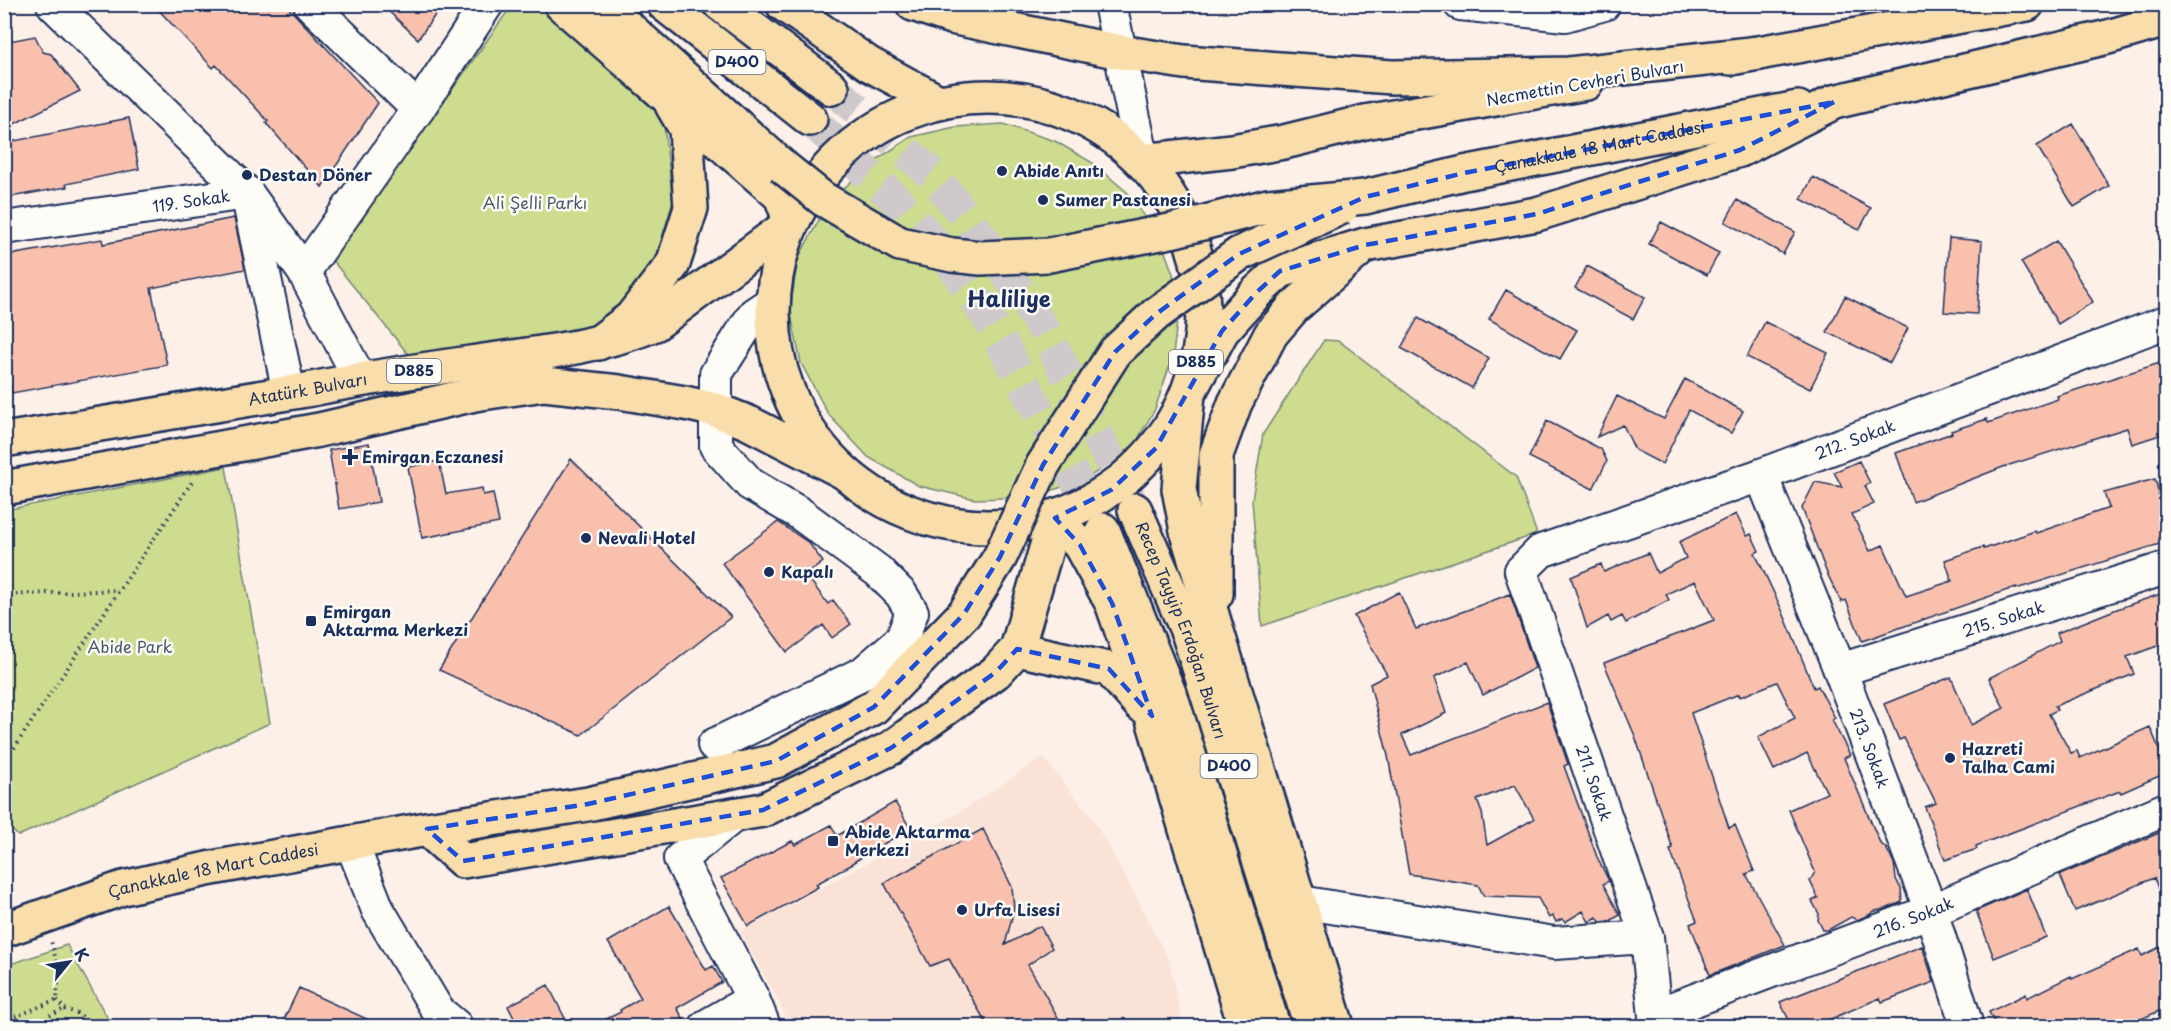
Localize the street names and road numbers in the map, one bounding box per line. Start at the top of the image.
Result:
road number: D400 [708,50,766,74]
street label: Necmettin Cevheri Bulvarı [1484,53,1685,111]
street label: Çanakkale 18 Mart Caddesi [1492,113,1707,178]
street label: 119. Sokak [150,183,231,218]
road number: D885 [1169,350,1223,374]
road number: D885 [387,359,441,383]
street label: Atatürk Bulvarı [246,366,369,410]
street label: 212. Sokak [1811,412,1898,465]
street label: Recep Tayyip Erdoğan Bulvarı [1130,517,1234,741]
street label: 215. Sokak [1959,594,2047,642]
street label: 213. Sokak [1845,705,1896,791]
street label: 211. Sokak [1571,742,1619,824]
road number: D400 [1200,754,1258,778]
street label: Çanakkale 18 Mart Caddesi [104,836,320,904]
street label: 216. Sokak [1869,890,1957,943]

